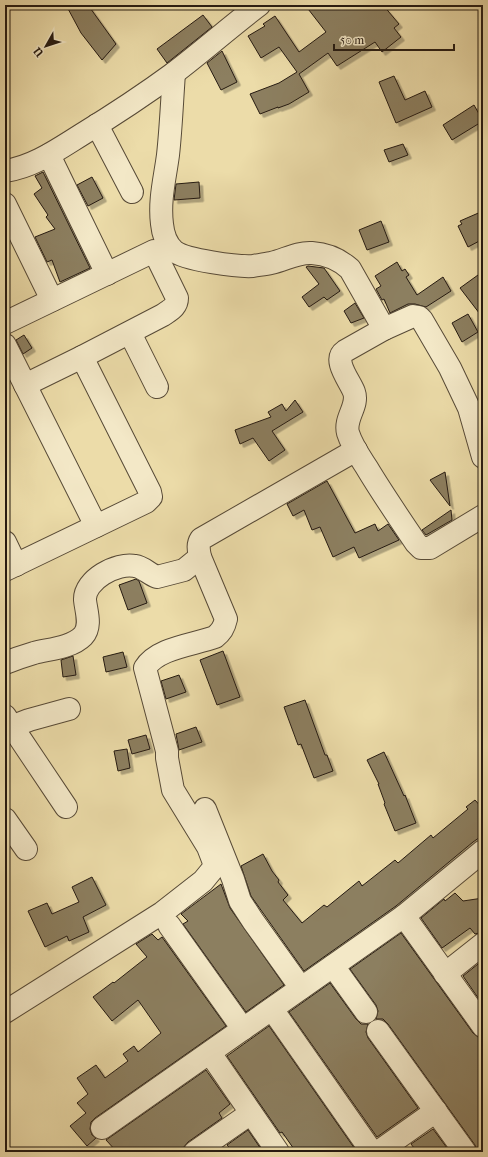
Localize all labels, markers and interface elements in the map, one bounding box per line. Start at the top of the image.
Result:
north arrow [26,26,66,66]
scale bar [334,26,454,52]
text: 50 m [340,33,364,47]
text: U [31,44,47,60]

